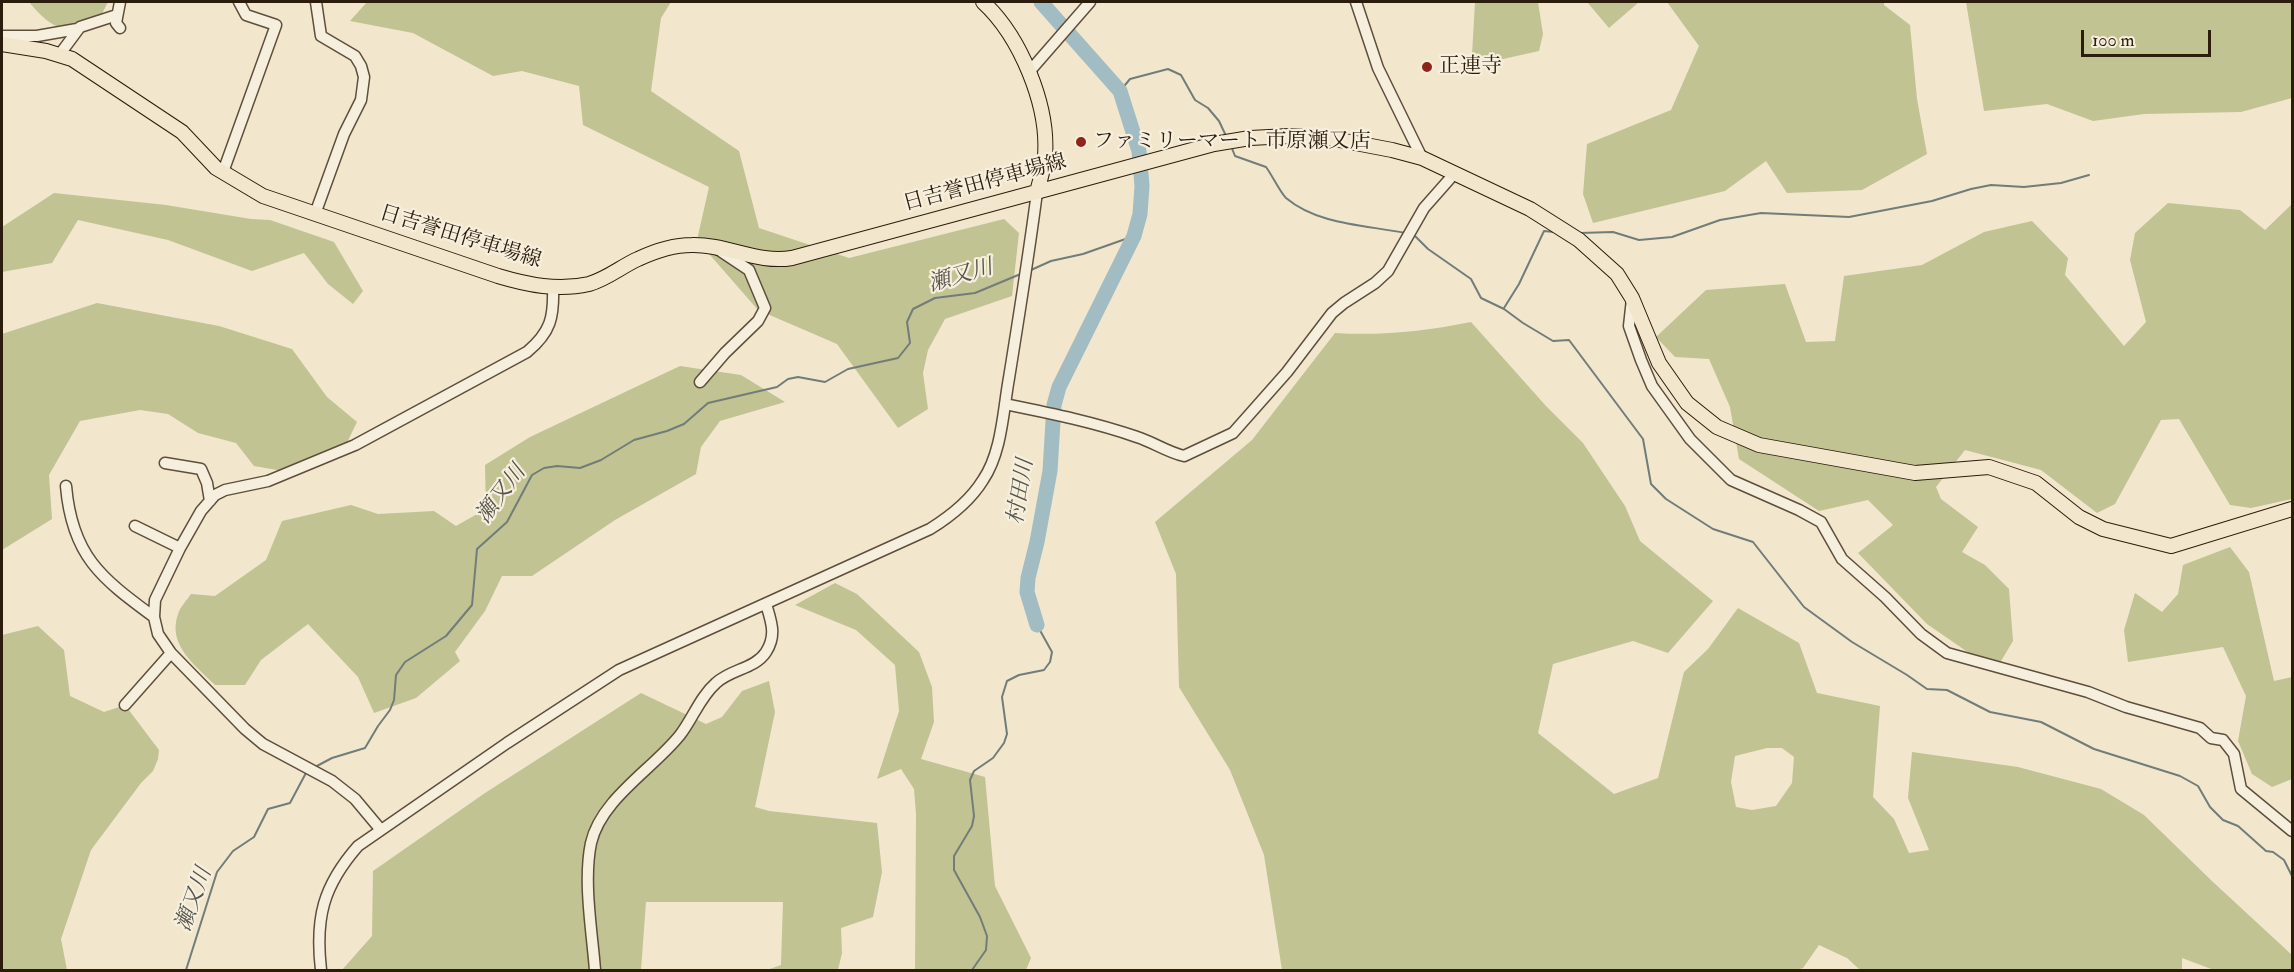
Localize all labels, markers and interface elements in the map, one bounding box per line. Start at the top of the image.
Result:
scale bar [2084,18,2214,56]
text: 100 m [2092,29,2135,52]
place label: 正連寺 [1439,54,1502,80]
marker: 正連寺 [1420,60,1434,74]
place label: ファミリーマート 市原瀬又店 [1093,129,1370,155]
marker: ファミリーマート 市原瀬又店 [1074,135,1088,149]
street label: 日吉誉田停車場線 [901,150,1069,218]
street label: 日吉誉田停車場線 [376,201,544,275]
water label: 瀬又川 [926,255,996,299]
water label: 村田川 [1004,457,1040,527]
water label: 瀬又川 [472,461,532,529]
water label: 瀬又川 [171,864,219,936]

